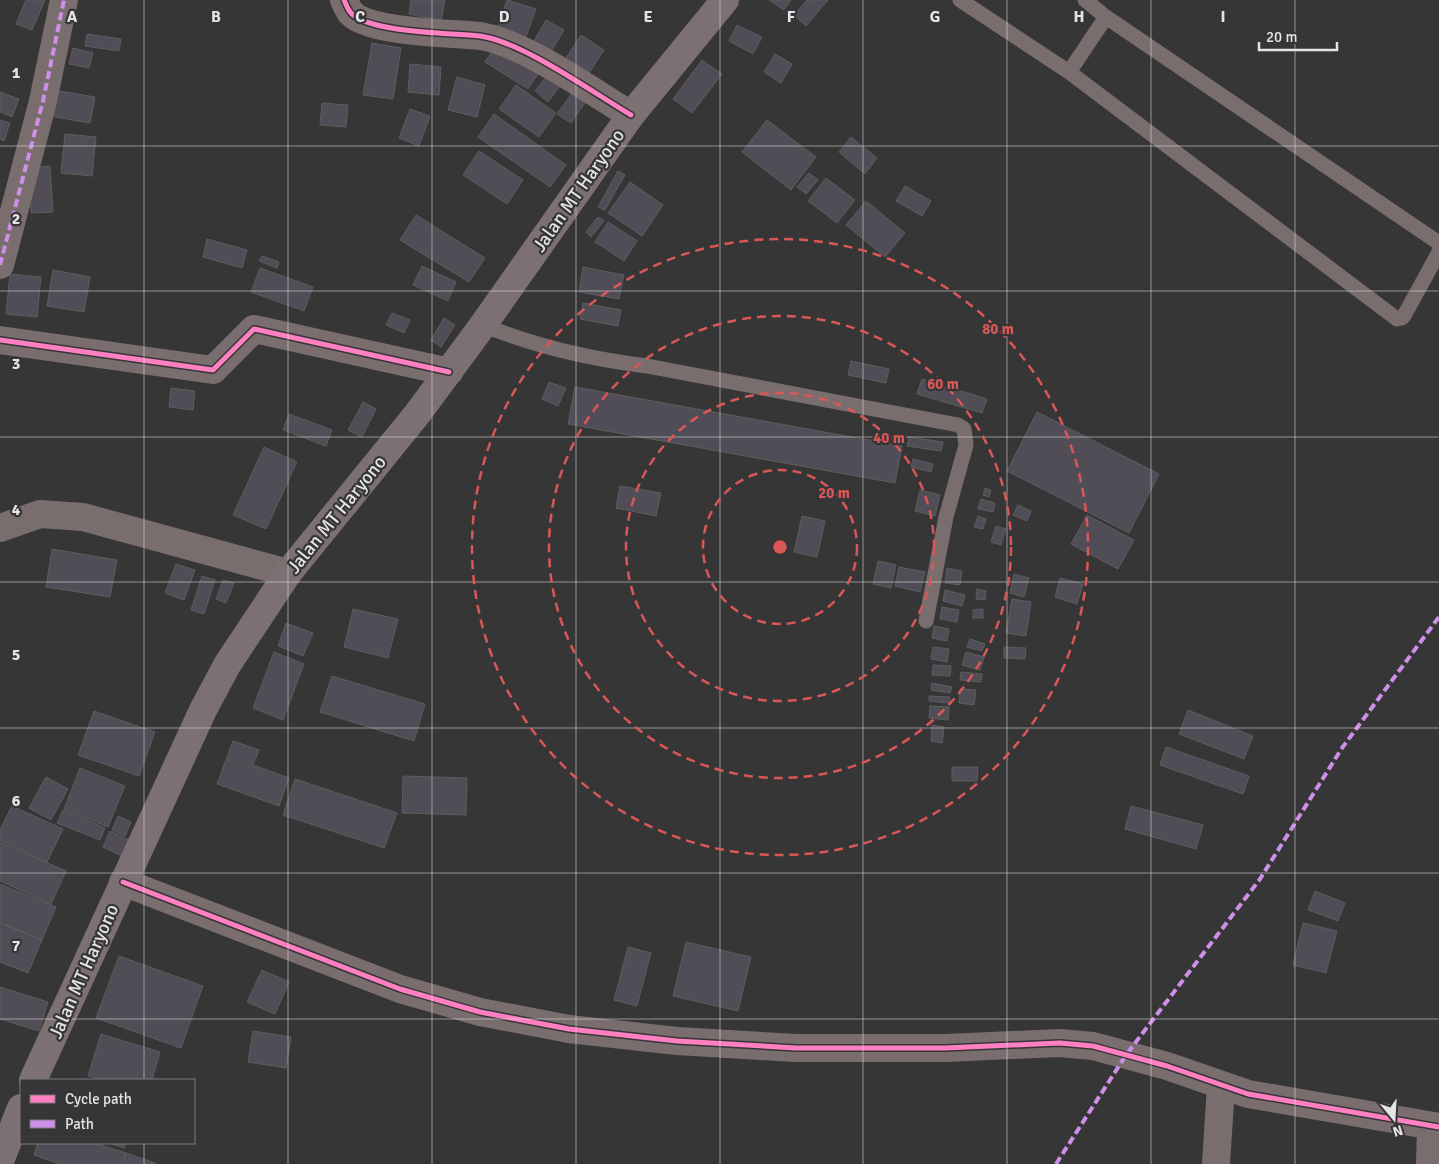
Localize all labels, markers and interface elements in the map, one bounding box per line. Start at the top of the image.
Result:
text: A [67,7,78,27]
text: B [211,7,221,27]
text: C [355,7,365,27]
text: D [499,7,510,27]
text: E [643,7,653,27]
text: F [787,7,796,27]
text: G [930,7,940,27]
text: H [1074,7,1084,27]
text: I [1220,7,1226,27]
scale bar [1259,20,1336,52]
text: 20 m [1266,28,1297,46]
text: 1 [12,63,21,83]
street label: Jalan MT Haryono [527,124,630,257]
text: 2 [12,209,20,229]
text: 80 m [982,320,1014,338]
text: 3 [12,354,20,374]
text: 60 m [927,375,959,393]
text: 40 m [873,429,905,447]
street label: Jalan MT Haryono [282,451,392,578]
text: 20 m [818,484,850,502]
text: 4 [12,500,21,520]
centre of rings [771,538,789,556]
text: 5 [12,645,20,665]
text: 6 [12,791,21,811]
street label: Jalan MT Haryono [44,900,124,1042]
text: 7 [12,936,21,956]
legend [20,1079,195,1144]
text: Cycle path [65,1090,132,1108]
north arrow [1369,1094,1419,1144]
text: Path [65,1115,94,1133]
text: N [1391,1121,1405,1140]

